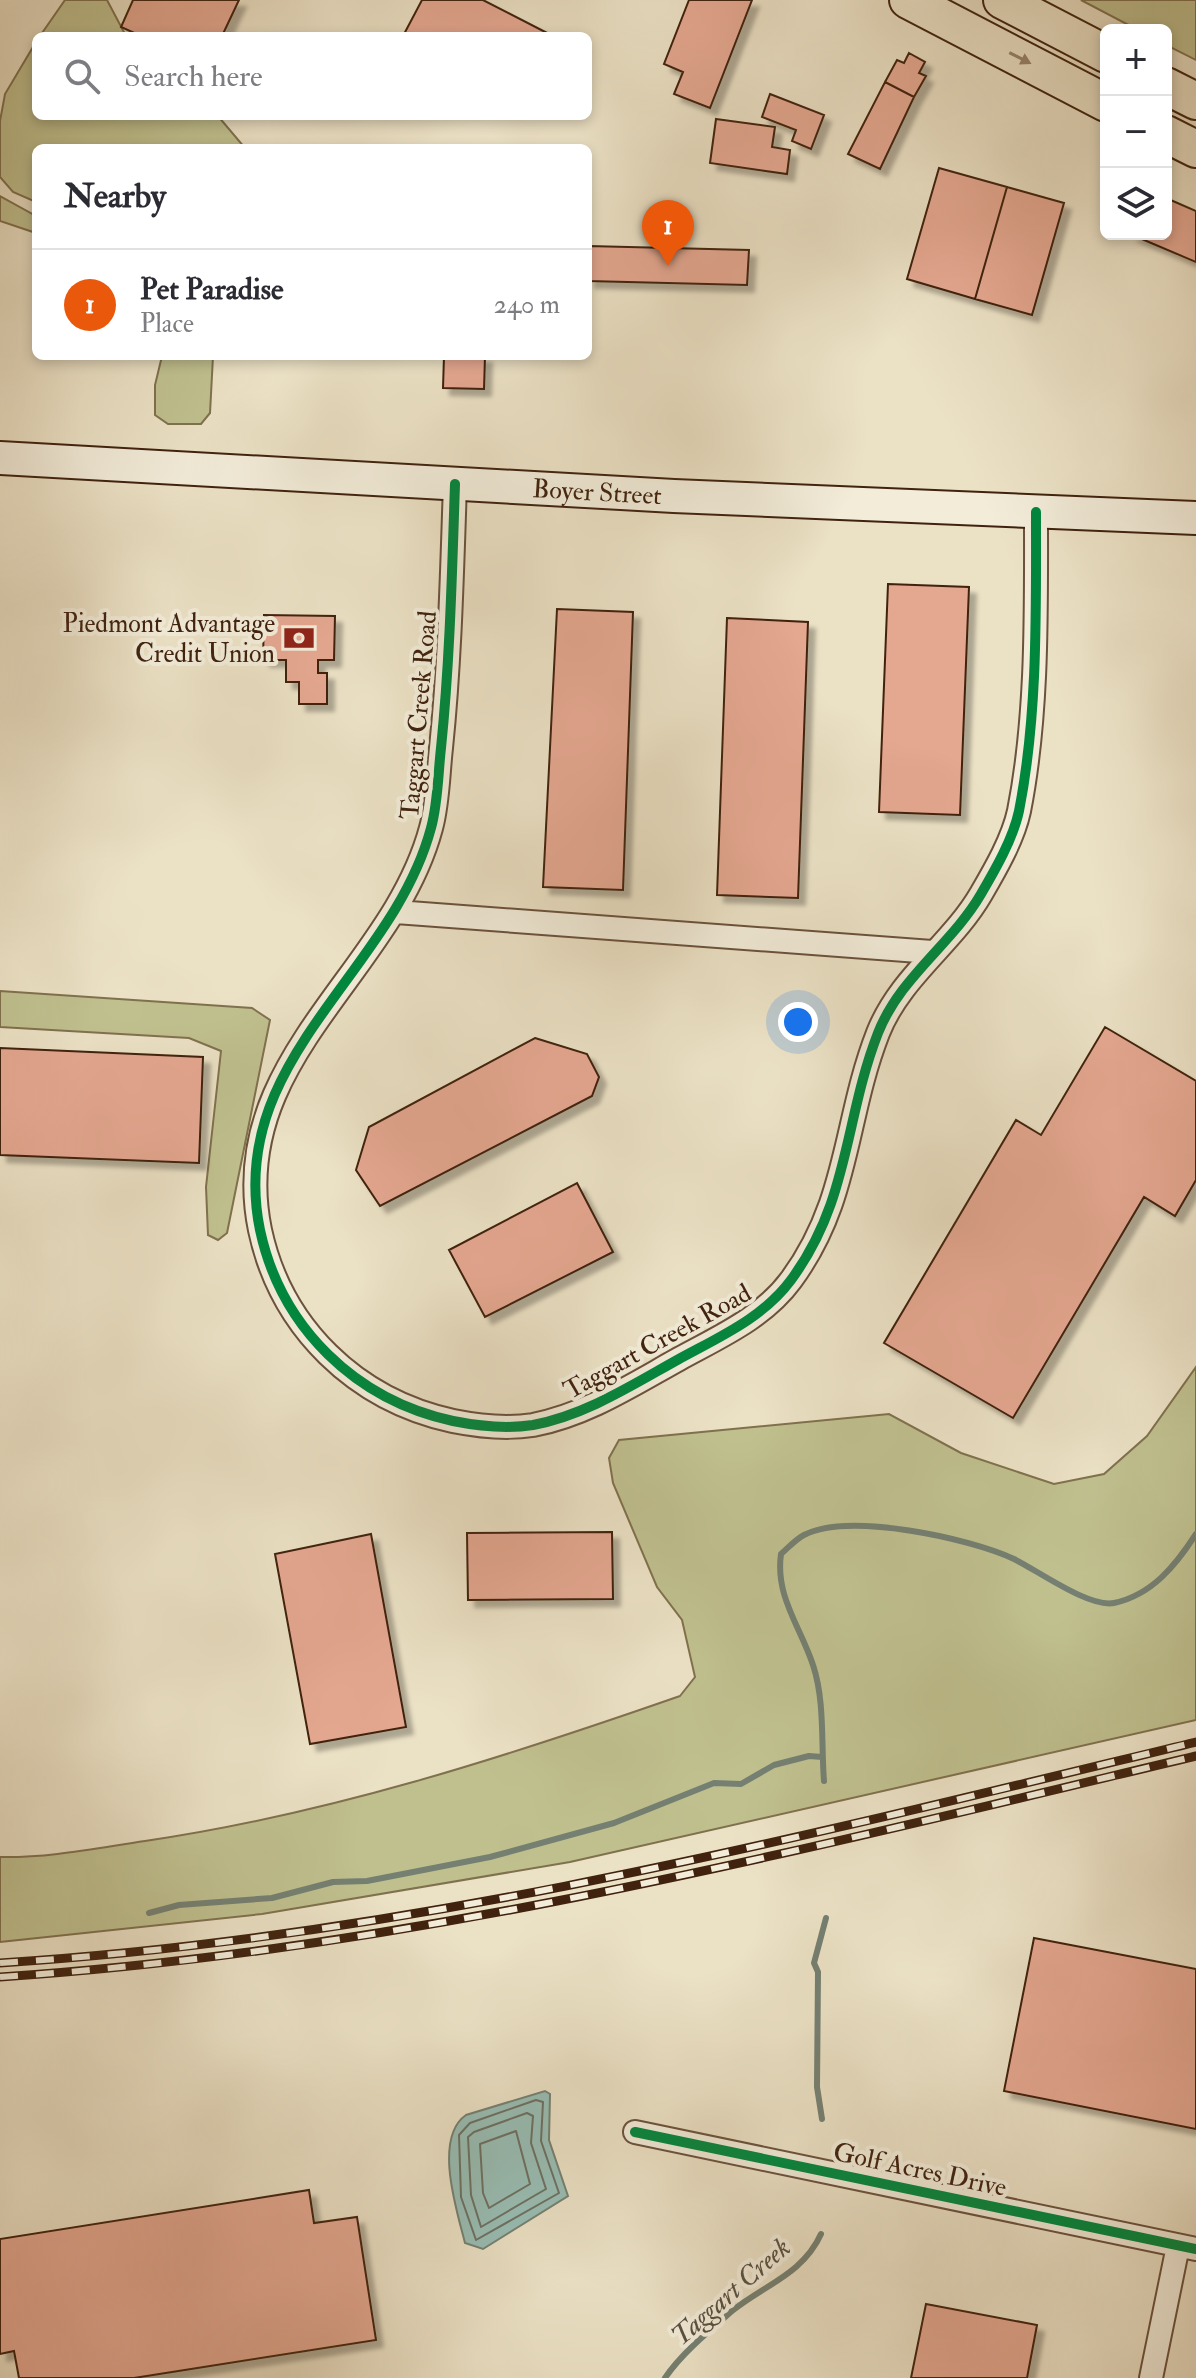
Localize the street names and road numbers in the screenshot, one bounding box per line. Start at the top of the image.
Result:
street label: Boyer Street [531,473,663,512]
street label: Taggart Creek Road [394,609,444,821]
street label: Taggart Creek Road [558,1277,757,1407]
street label: Golf Acres Drive [830,2136,1009,2204]

